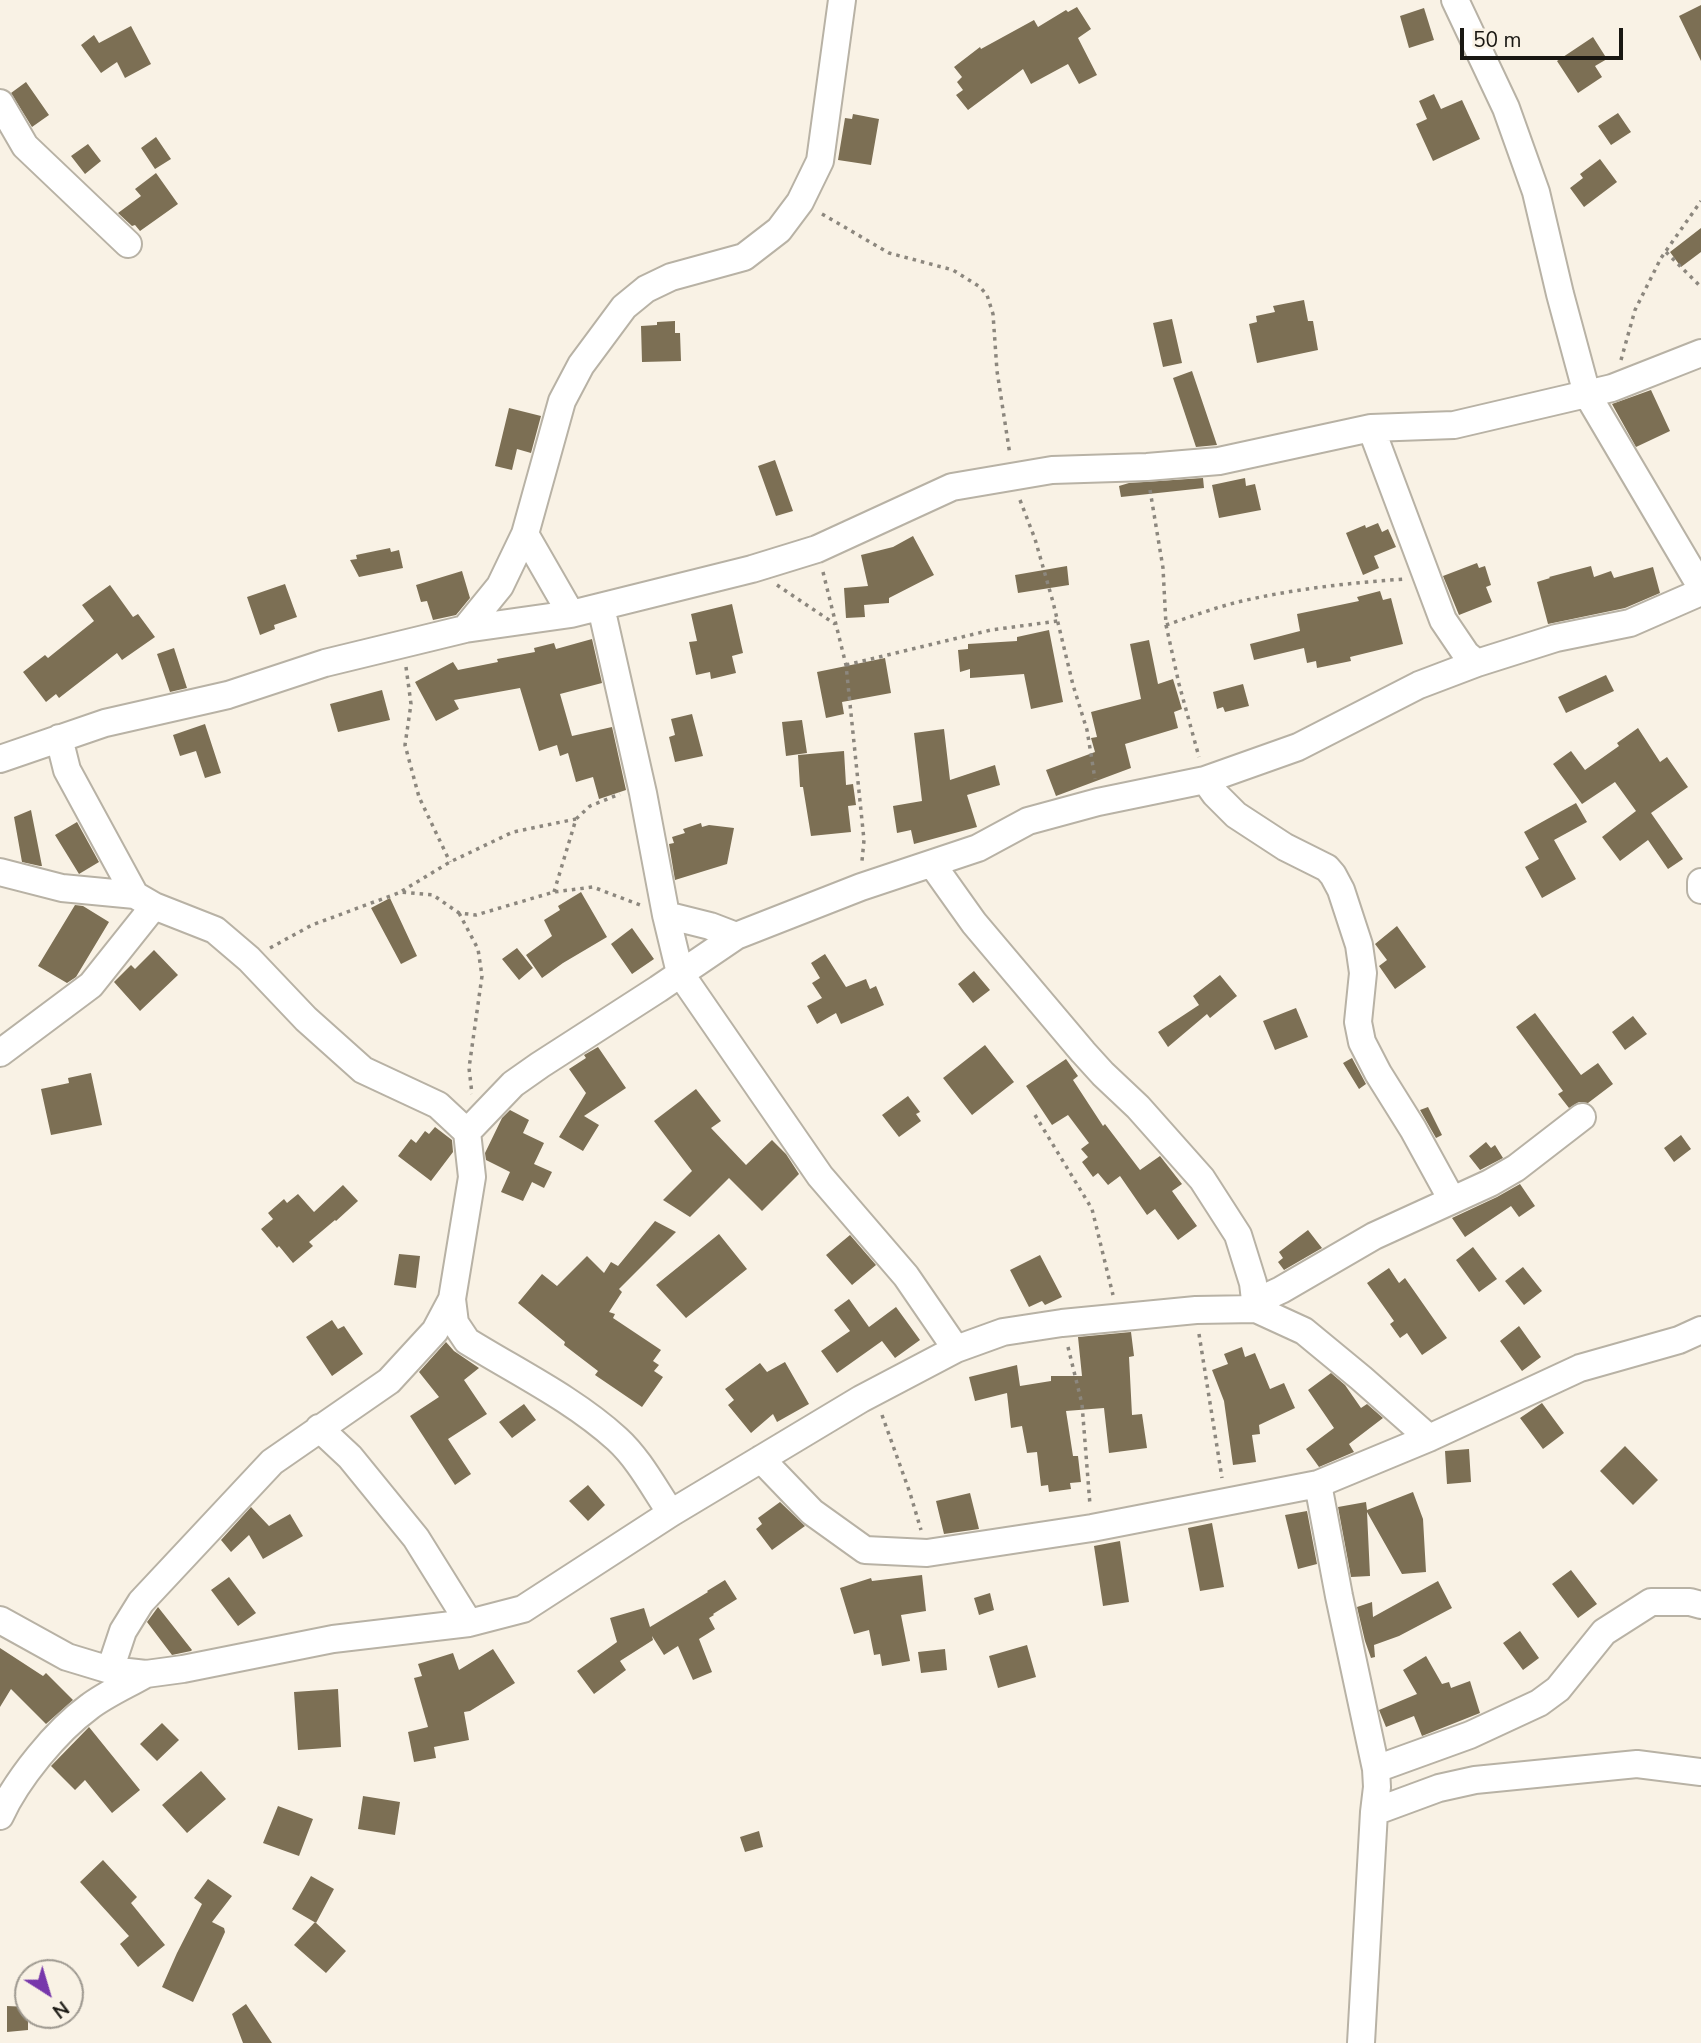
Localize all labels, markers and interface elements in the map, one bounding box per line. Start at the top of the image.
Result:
scale bar [1463,14,1626,58]
text: 50 m [1473,26,1522,54]
north arrow [14,1959,84,2029]
text: N [47,1995,74,2024]

